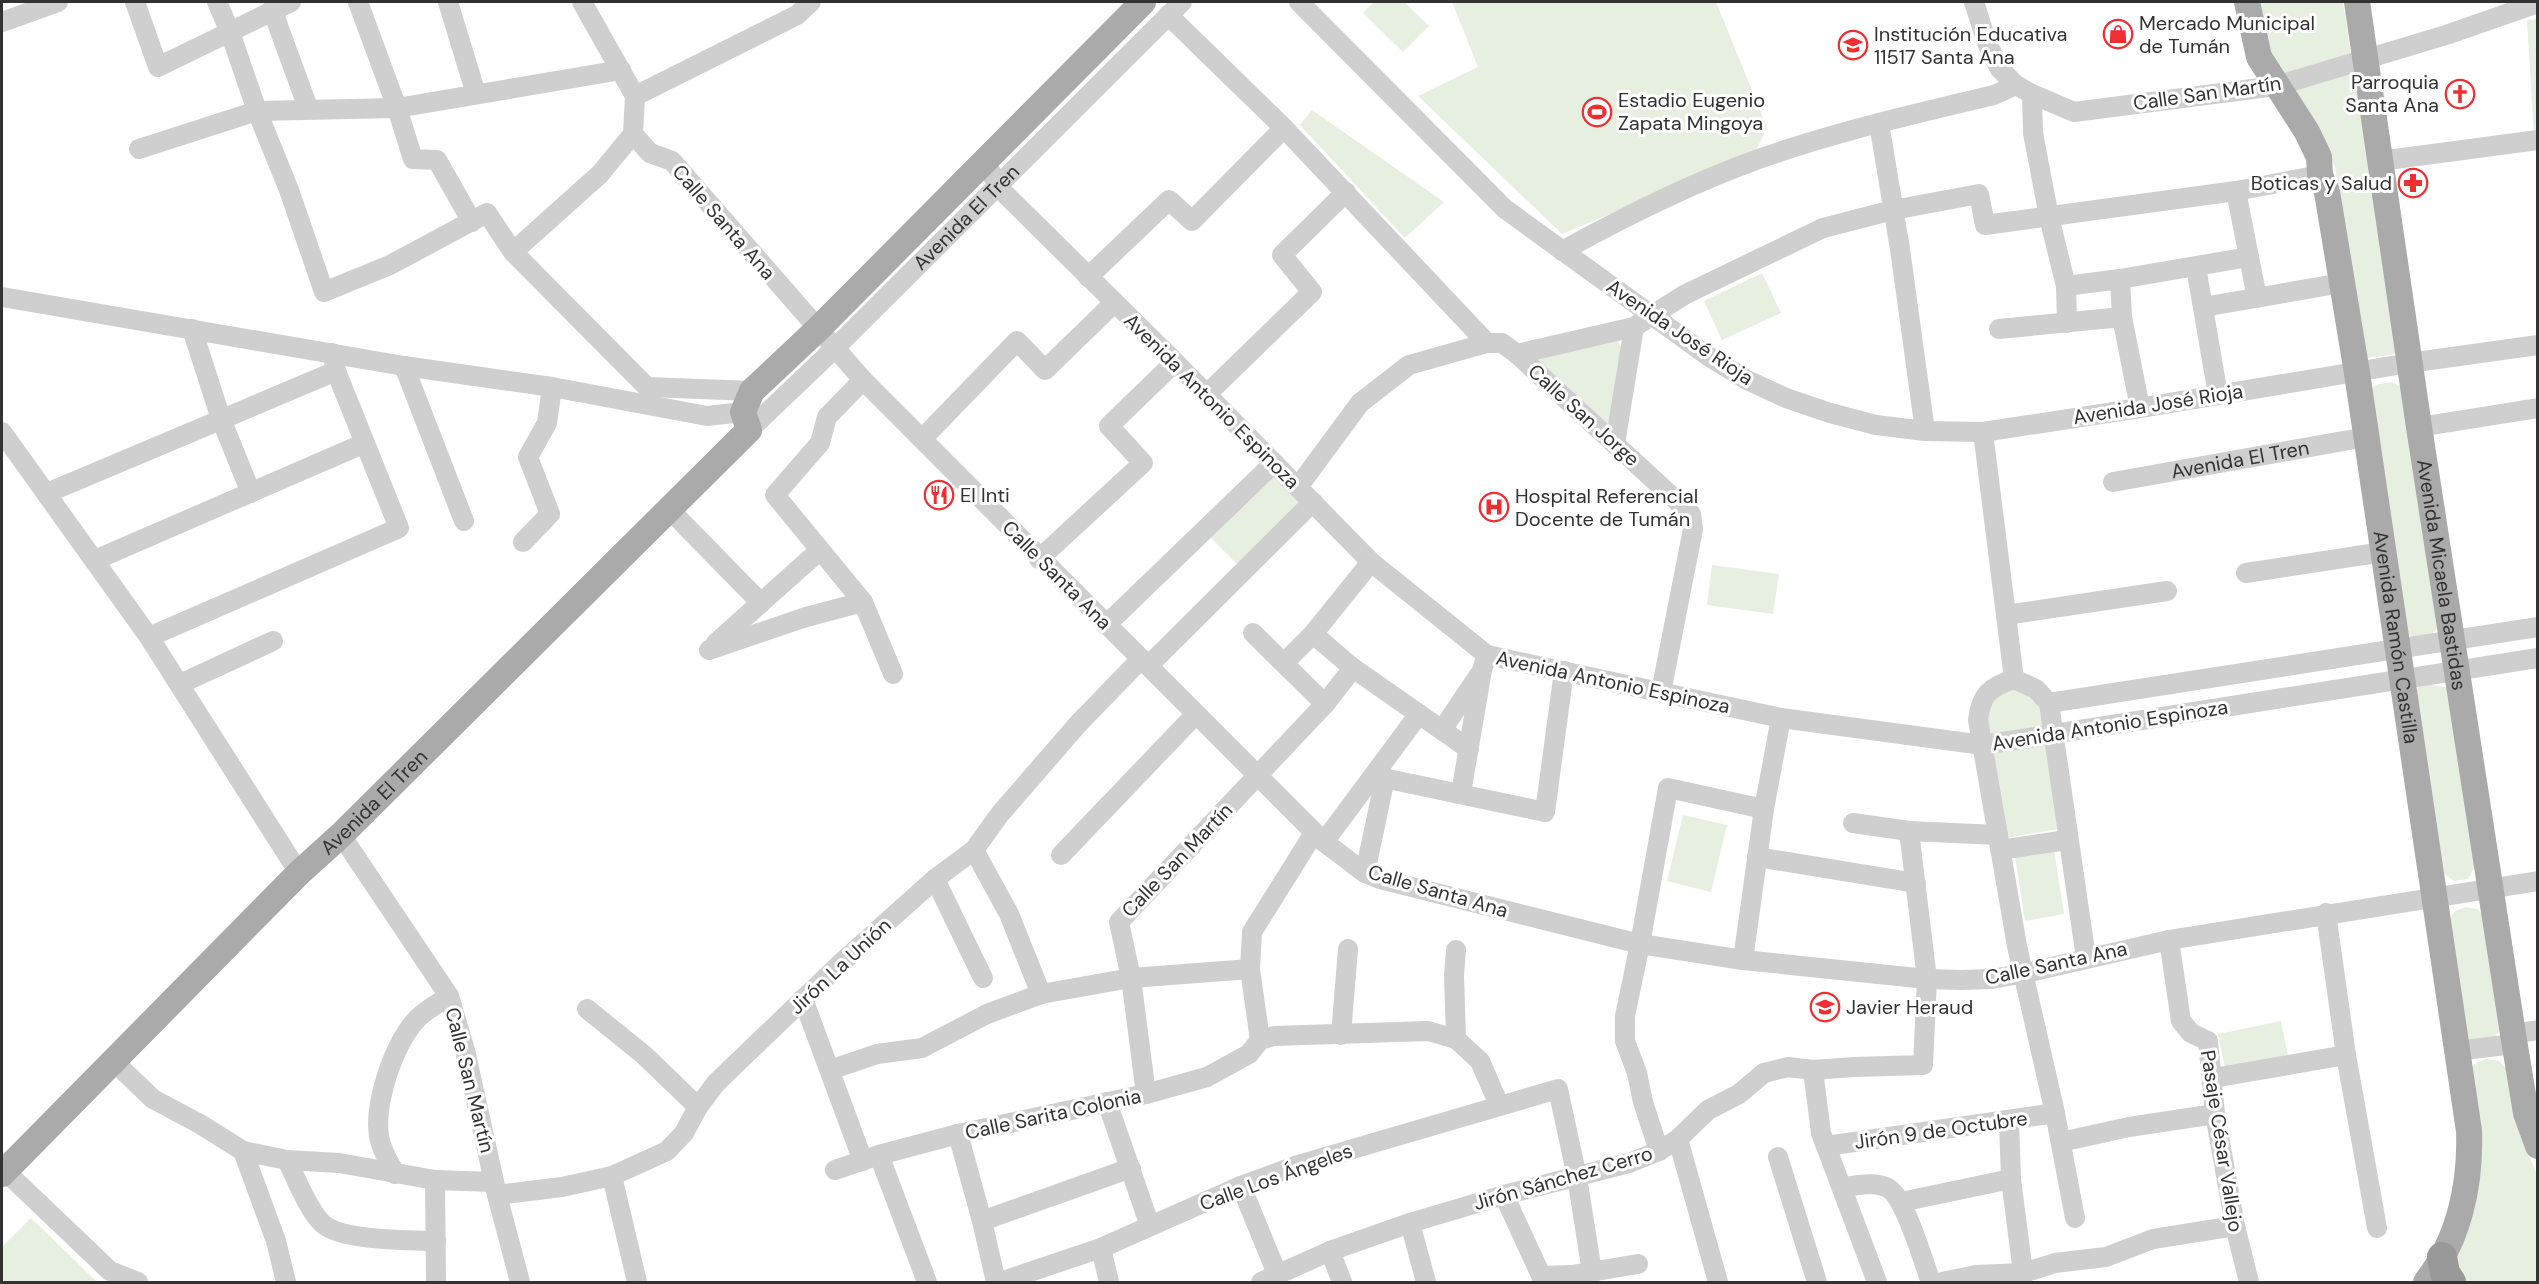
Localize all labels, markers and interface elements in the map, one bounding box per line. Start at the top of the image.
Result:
place label: Mercado Municipal de Tumán [2139,10,2315,59]
shop icon: Mercado Municipal de Tumán [2102,18,2134,50]
place label: Institución Educativa 11517 Santa Ana [1874,21,2068,70]
school or university icon: Institución Educativa 11517 Santa Ana [1837,29,1869,61]
place label: Parroquia Santa Ana [2345,69,2439,118]
street label: Calle San Martín [2131,70,2283,116]
church icon: Parroquia Santa Ana [2444,78,2476,110]
place label: Estadio Eugenio Zapata Mingoya [1618,87,1765,136]
sports icon: Estadio Eugenio Zapata Mingoya [1581,96,1613,128]
street label: Calle Santa Ana [667,159,781,285]
street label: Avenida El Tren [907,159,1025,276]
pharmacy icon: Boticas y Salud [2397,167,2429,199]
place label: Boticas y Salud [2251,170,2392,196]
street label: Avenida José Rioja [1602,273,1758,391]
street label: Avenida Antonio Espinoza [1119,308,1305,494]
street label: Calle San Jorge [1523,358,1645,472]
street label: Avenida José Rioja [2071,378,2245,430]
street label: Avenida El Tren [2169,434,2311,484]
street label: Avenida Micaela Bastidas [2411,457,2473,692]
restaurant icon: El Inti [923,479,955,511]
place label: El Inti [960,482,1010,508]
place label: Hospital Referencial Docente de Tumán [1515,483,1698,532]
hospital icon: Hospital Referencial Docente de Tumán [1478,491,1510,523]
street label: Calle Santa Ana [997,515,1117,635]
street label: Avenida Ramón Castilla [2367,529,2425,745]
street label: Avenida Antonio Espinoza [1494,645,1732,719]
street label: Avenida Antonio Espinoza [1990,694,2230,756]
street label: Avenida El Tren [315,744,433,860]
street label: Calle San Martín [1116,797,1238,923]
street label: Calle Santa Ana [1365,859,1511,923]
street label: Jirón La Unión [784,912,896,1020]
street label: Calle Santa Ana [1983,935,2129,991]
school or university icon: Javier Heraud [1809,991,1841,1023]
place label: Javier Heraud [1846,994,1973,1020]
street label: Calle San Martín [439,1005,501,1155]
street label: Pasaje César Vallejo [2195,1048,2249,1234]
street label: Calle Sarita Colonia [963,1083,1143,1145]
street label: Jirón 9 de Octubre [1853,1105,2029,1155]
street label: Calle Los Ángeles [1196,1137,1356,1217]
street label: Jirón Sánchez Cerro [1470,1140,1656,1216]

